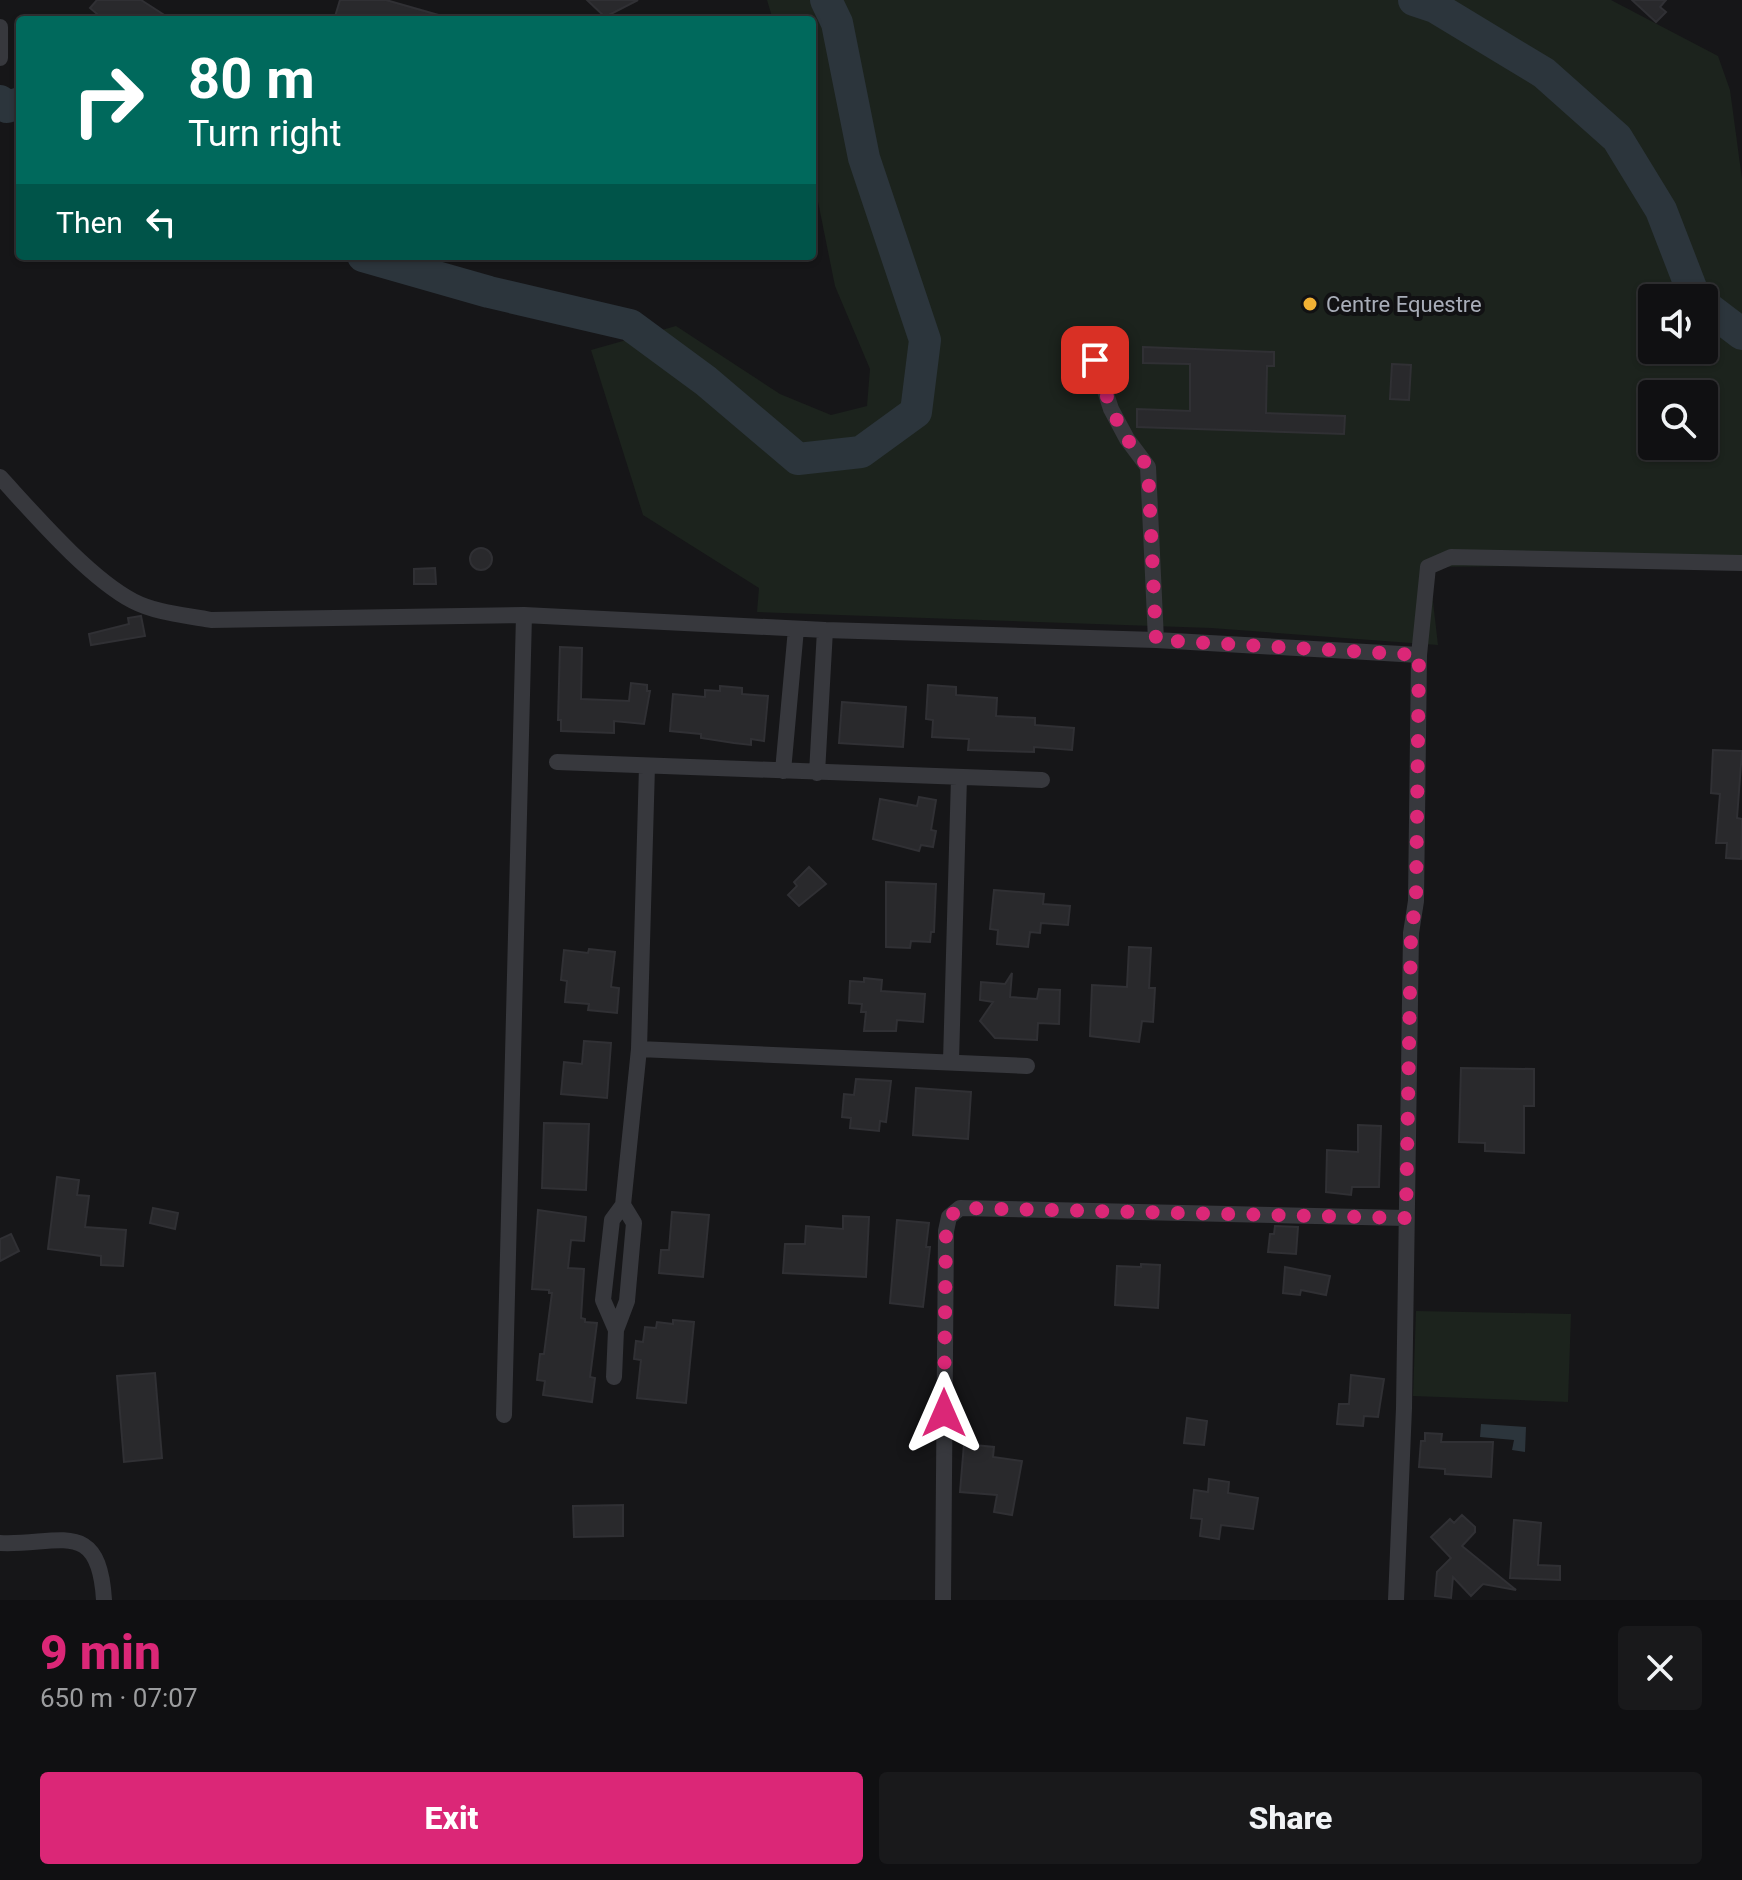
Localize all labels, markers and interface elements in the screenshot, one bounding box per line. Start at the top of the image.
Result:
text: 80 m [188,46,315,112]
icon: right [56,48,160,152]
text: Turn right [188,113,341,155]
icon: left [139,200,183,244]
text: Then [56,205,123,240]
map controls [1638,284,1718,460]
button: sound [1638,284,1718,364]
place label: Centre Equestre [1326,292,1482,317]
marker: Centre Equestre [1301,295,1319,313]
pin [1061,326,1129,394]
icon: arrive [1073,338,1117,382]
button: search [1638,380,1718,460]
position arrow [902,1371,986,1455]
text: 9 min [40,1624,161,1681]
button: close [1618,1626,1702,1710]
text: 650 m · 07:07 [40,1683,198,1713]
button: Exit [40,1772,863,1864]
button: Share [879,1772,1702,1864]

